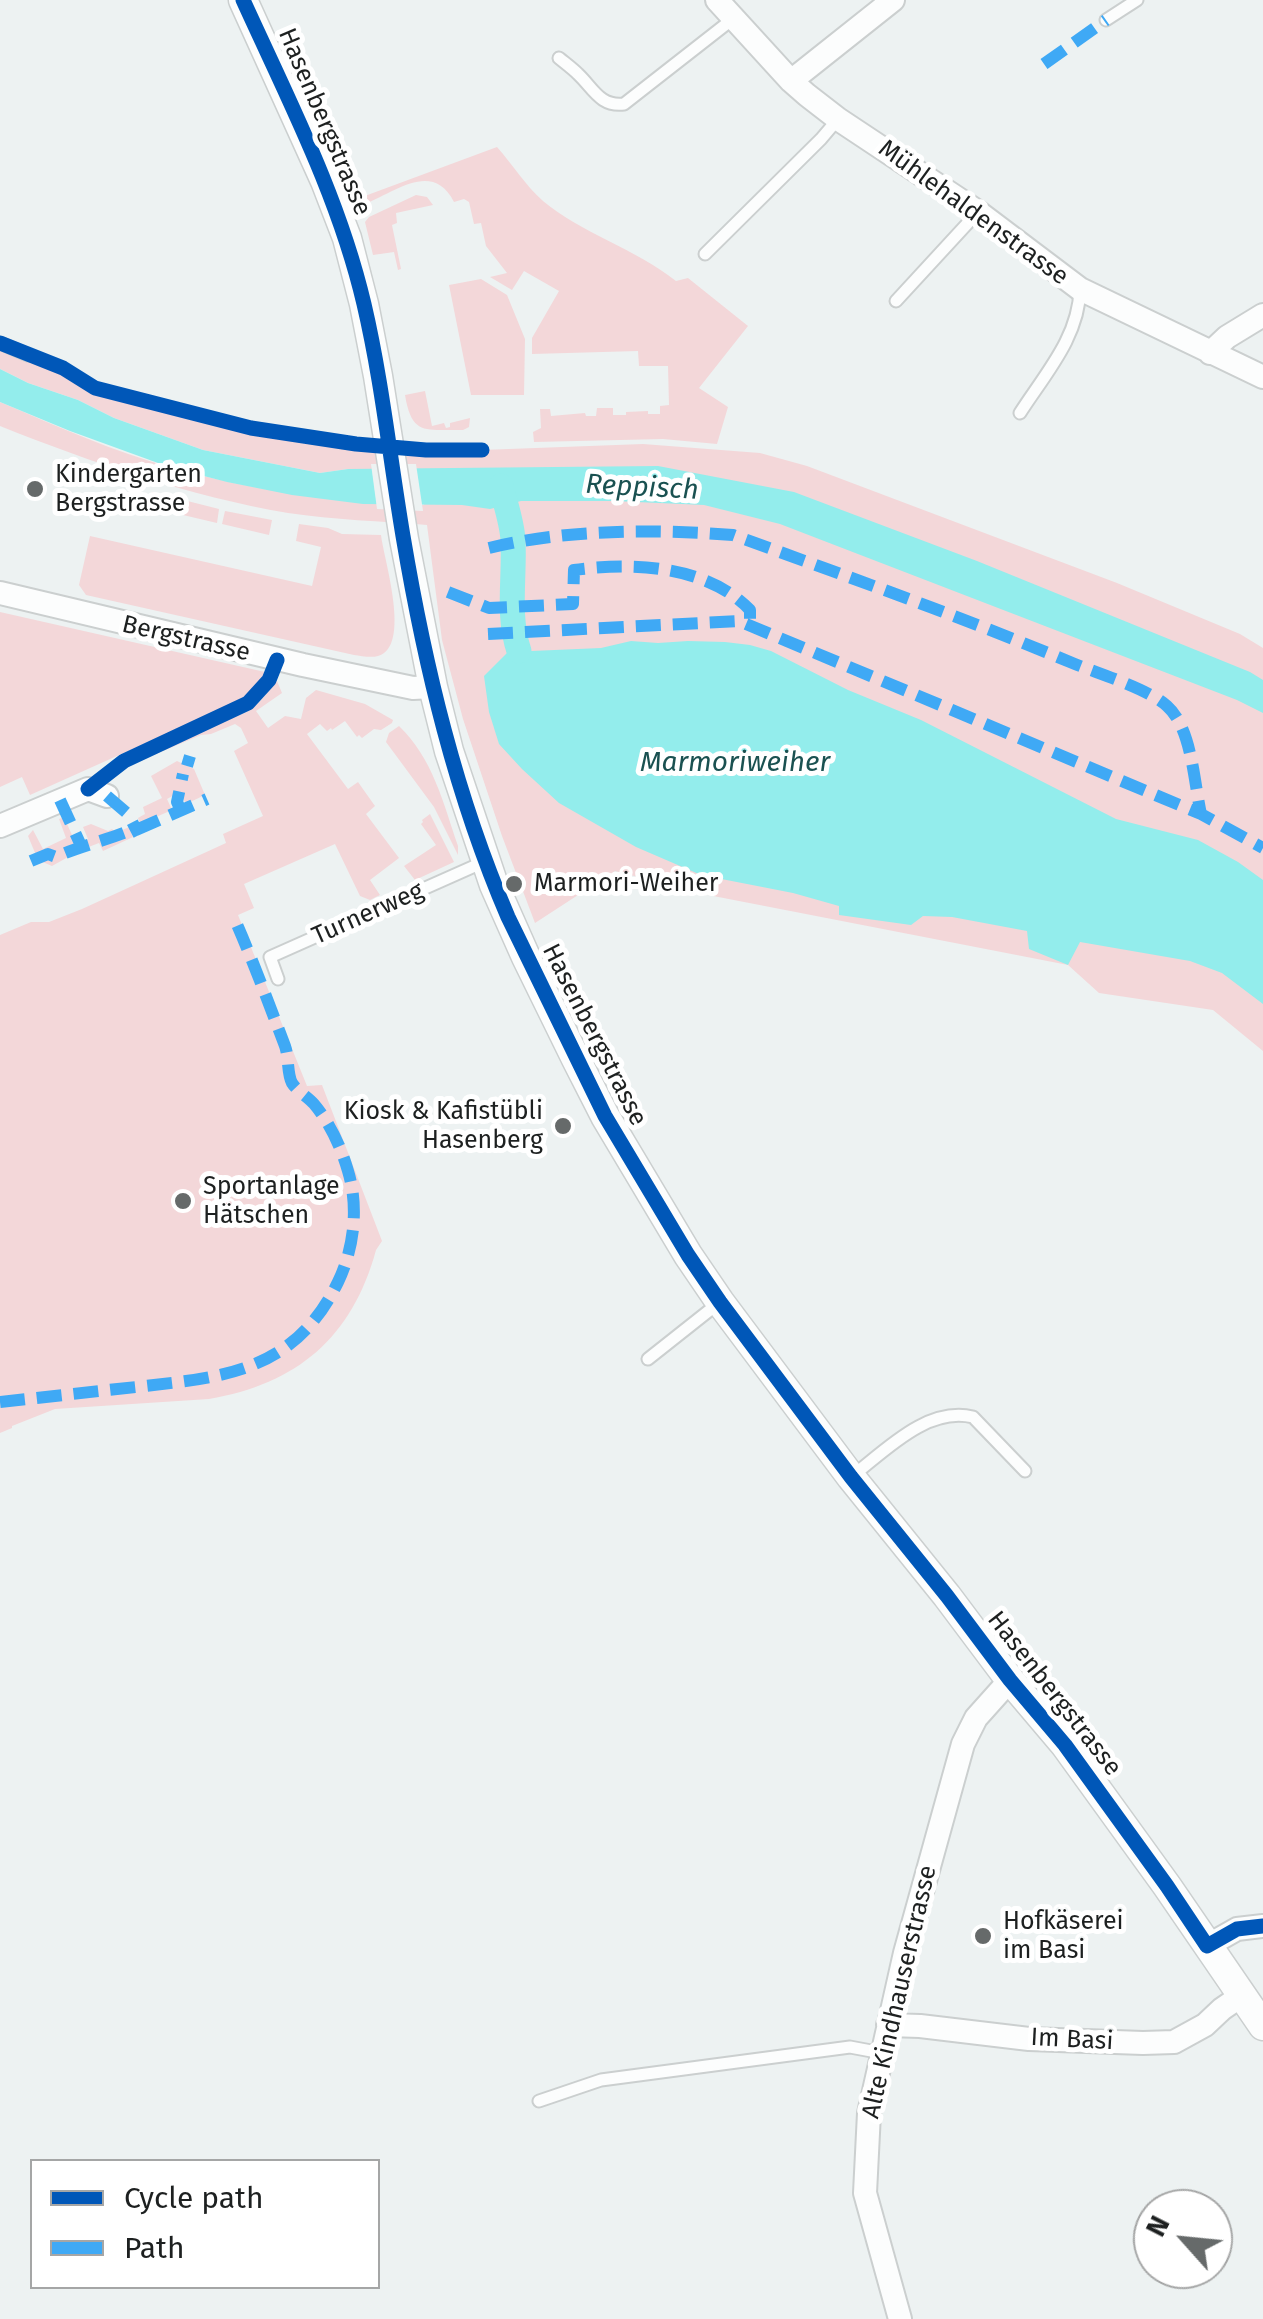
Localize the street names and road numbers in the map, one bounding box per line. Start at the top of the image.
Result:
street label: Hasenbergstrasse [271,24,377,220]
street label: Mühlehaldenstrasse [872,134,1074,292]
street label: Bergstrasse [119,610,253,668]
street label: Turnerweg [308,876,428,952]
street label: Hasenbergstrasse [535,939,653,1131]
street label: Hasenbergstrasse [980,1606,1128,1782]
street label: Alte Kindhauserstrasse [856,1863,944,2121]
street label: Im Basi [1030,2023,1114,2057]

